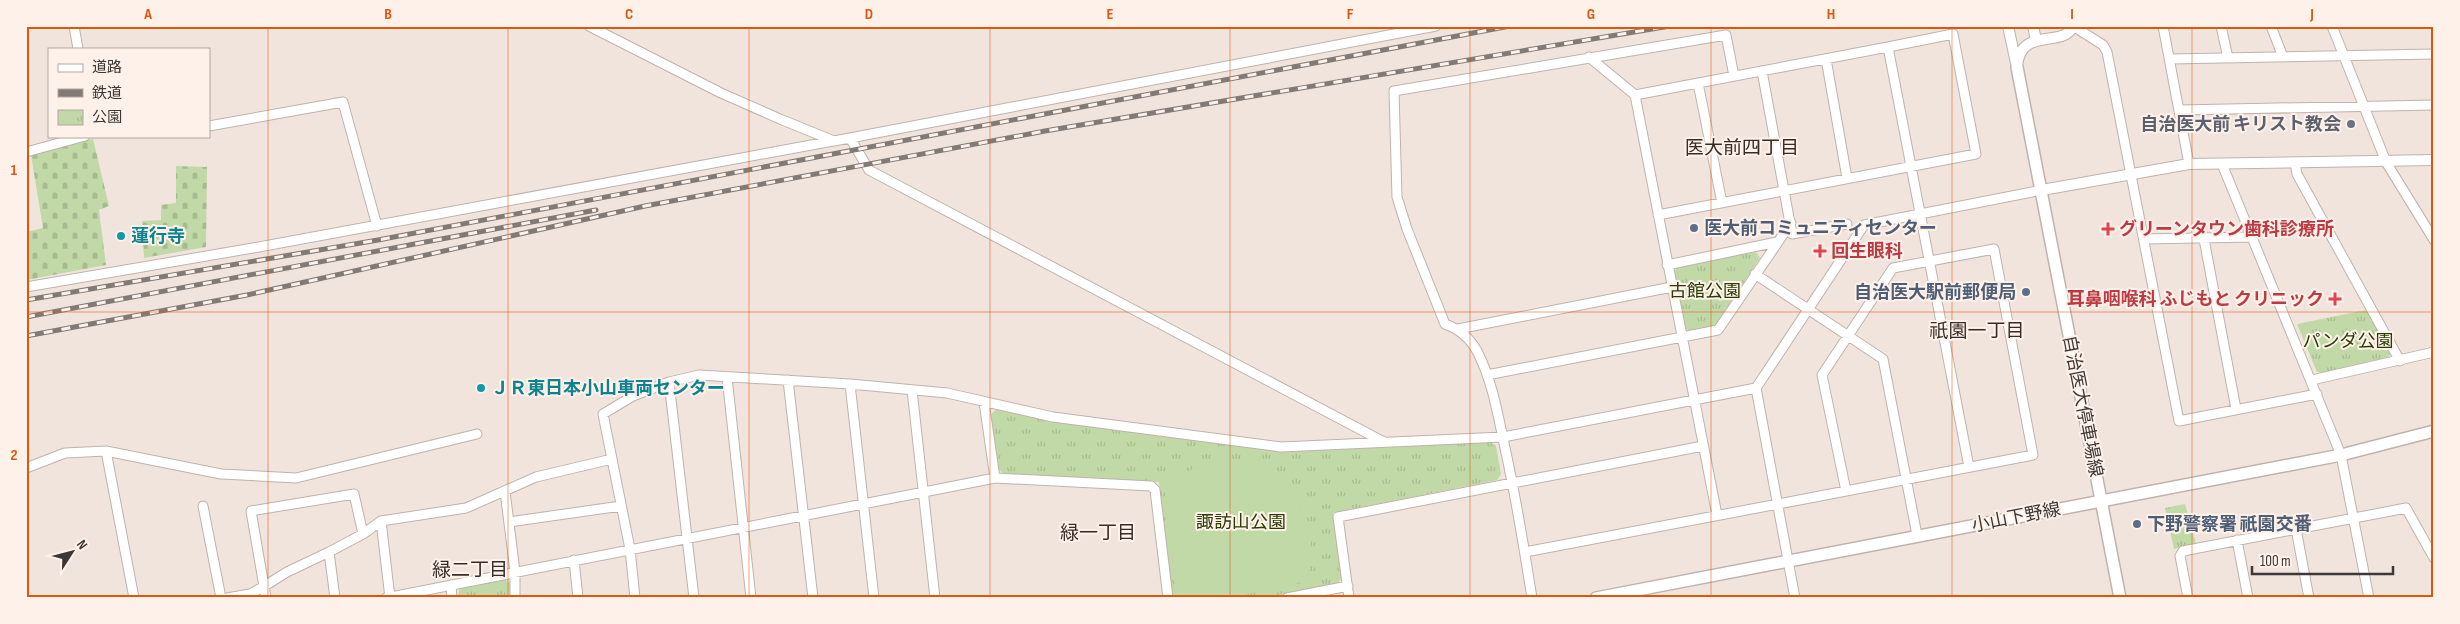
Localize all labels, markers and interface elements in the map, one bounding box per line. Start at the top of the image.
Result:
text: A [143,5,152,24]
text: B [384,5,392,24]
text: C [625,5,633,24]
text: D [865,5,873,24]
text: E [1107,5,1114,24]
text: F [1347,5,1354,24]
text: G [1587,5,1595,24]
text: H [1827,5,1835,24]
text: I [2070,5,2074,24]
text: J [2309,5,2314,24]
legend [48,48,210,138]
text: 道路 [92,58,122,77]
text: 鉄道 [92,84,122,103]
text: 公園 [92,108,122,127]
place label: 自治医大前 キリスト教会 [2140,114,2341,135]
marker: 自治医大前 キリスト教会 [2345,118,2357,130]
district label: 医大前四丁目 [1685,137,1799,160]
text: 1 [11,161,18,180]
place label: 医大前コミュニティセンター [1704,218,1937,239]
place label: グリーンタウン歯科診療所 [2119,219,2334,240]
marker: 医大前コミュニティセンター [1688,222,1700,234]
marker: グリーンタウン歯科診療所 [2101,222,2115,236]
place label: 蓮行寺 [131,225,185,247]
marker: 蓮行寺 [115,230,127,242]
place label: 回生眼科 [1831,241,1903,262]
marker: 回生眼科 [1813,244,1827,258]
park label: 古館公園 [1669,281,1741,302]
place label: 自治医大駅前郵便局 [1854,282,2016,303]
marker: 自治医大駅前郵便局 [2020,286,2032,298]
place label: 耳鼻咽喉科 ふじもと クリニック [2067,289,2324,310]
marker: 耳鼻咽喉科 ふじもと クリニック [2328,292,2342,306]
district label: 祇園一丁目 [1929,320,2025,343]
park label: パンダ公園 [2303,331,2393,352]
street label: 自治医大停車場線 [2058,333,2107,479]
place label: ＪＲ東日本小山車両センター [491,378,725,399]
marker: ＪＲ東日本小山車両センター [475,382,487,394]
text: 2 [10,446,18,465]
street label: 小山下野線 [1970,499,2062,536]
park label: 諏訪山公園 [1196,512,1286,533]
place label: 下野警察署 祇園交番 [2147,514,2312,535]
marker: 下野警察署 祇園交番 [2131,518,2143,530]
district label: 緑一丁目 [1060,522,1136,545]
north arrow [48,526,98,576]
text: N [73,537,91,553]
scale bar [2252,544,2394,576]
text: 100 m [2260,552,2291,571]
district label: 緑二丁目 [432,559,508,582]

